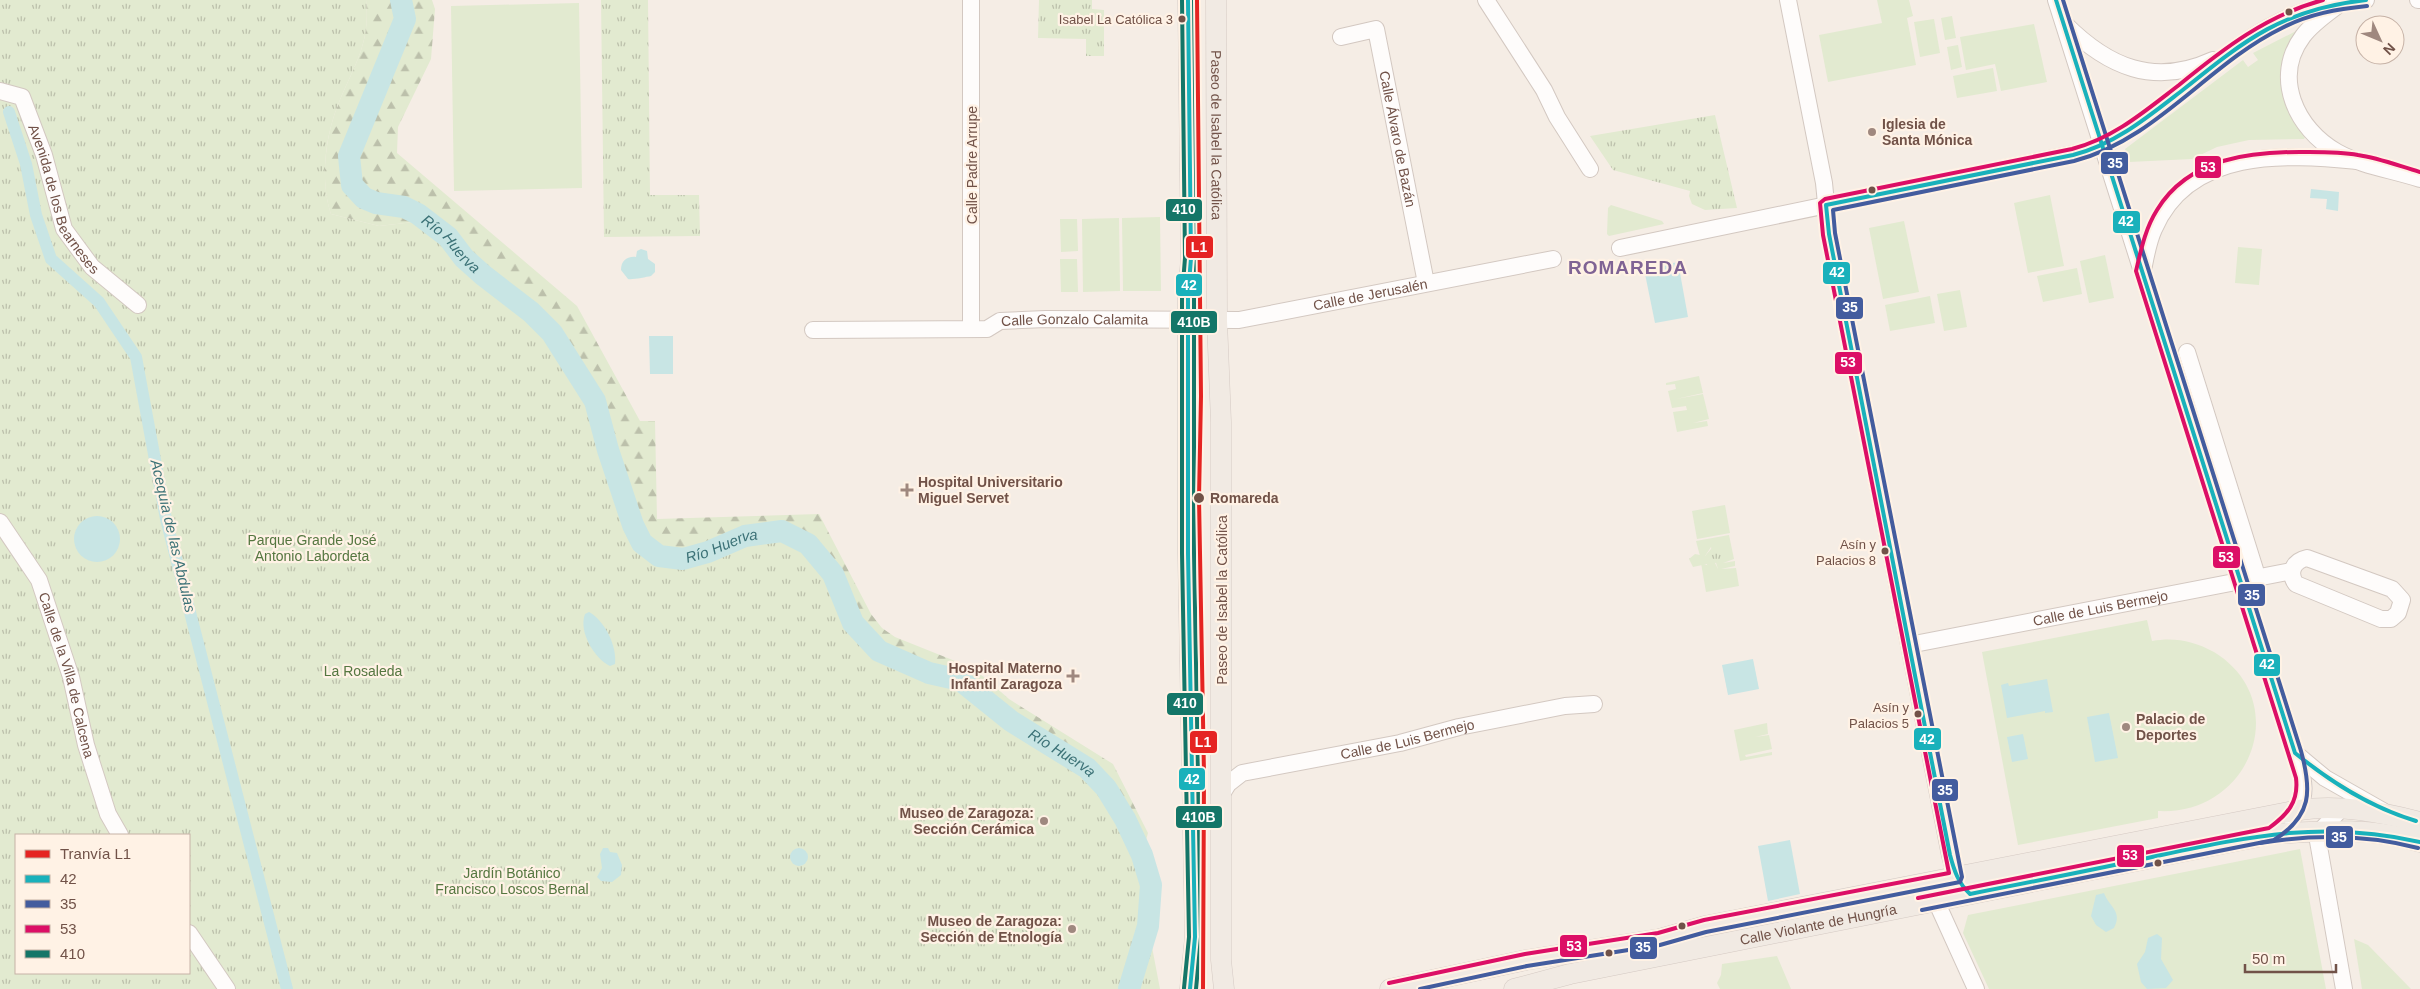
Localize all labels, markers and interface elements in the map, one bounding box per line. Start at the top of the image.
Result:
unlabelled marker [2284,7,2294,17]
place label: Isabel La Católica 3 [1059,12,1173,27]
marker: Isabel La Católica 3 [1177,14,1187,24]
north arrow [2355,15,2405,65]
text: N [2380,40,2399,58]
street label: Paseo de Isabel la Católica [1208,50,1225,220]
street label: Calle Álvaro de Bazán [1376,69,1419,209]
street label: Calle Padre Arrupe [964,106,980,224]
place label: Iglesia de Santa Mónica [1882,116,1972,148]
street label: Avenida de los Bearneses [25,122,102,277]
marker: Iglesia de Santa Mónica [1866,126,1878,138]
line badge: 35 [2100,151,2129,175]
text: 35 [2107,155,2123,171]
line badge: 53 [2194,155,2222,179]
text: 53 [2200,159,2216,175]
unlabelled marker [1867,185,1877,195]
line badge: 410 [1165,198,1203,222]
text: 410 [1172,201,1196,217]
line badge: 42 [2112,210,2141,234]
water label: Río Huerva [419,211,484,276]
text: 42 [2118,213,2134,229]
line badge: L1 [1185,235,1214,259]
text: L1 [1191,239,1207,255]
district label: ROMAREDA [1568,257,1688,278]
line badge: 42 [1822,261,1851,285]
text: 42 [1829,264,1845,280]
line badge: 42 [1175,273,1203,297]
street label: Calle de Jerusalén [1312,276,1429,313]
text: 42 [1181,277,1197,293]
line badge: 35 [1835,296,1864,320]
text: 35 [1842,299,1858,315]
line badge: 410B [1170,310,1218,334]
street label: Calle Gonzalo Calamita [1001,311,1149,329]
text: 410B [1177,314,1211,330]
line badge: 53 [1834,351,1863,375]
text: 53 [1840,354,1856,370]
water label: Acequia de las Abdulas [147,457,199,614]
place label: Hospital Universitario Miguel Servet [918,474,1063,506]
marker: Hospital Universitario Miguel Servet [900,483,914,497]
place label: Romareda [1210,490,1279,506]
marker: Romareda [1192,491,1206,505]
street label: Paseo de Isabel la Católica [1214,515,1230,685]
water label: Río Huerva [683,525,759,566]
park label: Parque Grande José Antonio Labordeta [247,532,377,564]
place label: Asín y Palacios 8 [1816,537,1876,568]
line badge: 53 [2212,545,2241,569]
marker: Asín y Palacios 8 [1880,546,1890,556]
text: 53 [2218,549,2234,565]
line badge: 35 [2237,583,2266,607]
street label: Calle de Luis Bermejo [2032,587,2170,629]
text: 35 [2244,587,2260,603]
street label: Calle de la Villa de Calcena [36,590,98,760]
line badge: 42 [2253,653,2281,677]
text: 42 [2259,656,2275,672]
place label: Hospital Materno Infantil Zaragoza [948,660,1062,692]
park label: La Rosaleda [324,663,403,679]
marker: Hospital Materno Infantil Zaragoza [1066,669,1080,683]
line badge: 410 [1166,692,1204,716]
text: 410 [1173,695,1197,711]
place label: Asín y Palacios 5 [1849,700,1909,731]
marker: Asín y Palacios 5 [1913,709,1923,719]
place label: Palacio de Deportes [2136,711,2205,743]
street label: Calle de Luis Bermejo [1339,716,1476,762]
marker: Palacio de Deportes [2120,721,2132,733]
water label: Río Huerva [1026,725,1100,780]
line badge: 42 [1913,727,1942,751]
line badge: L1 [1189,730,1218,754]
text: 42 [1919,731,1935,747]
text: L1 [1195,734,1211,750]
line badge: 42 [1178,767,1206,791]
text: 42 [1184,771,1200,787]
line badge: 35 [1931,778,1959,802]
text: 35 [1937,782,1953,798]
place label: Museo de Zaragoza: Sección Cerámica [899,805,1034,837]
line badge: 410B [1175,805,1223,829]
text: 410B [1182,809,1216,825]
marker: Museo de Zaragoza: Sección Cerámica [1038,815,1050,827]
line badge: 35 [2325,825,2354,849]
text: 35 [2331,829,2347,845]
legend [15,834,190,974]
line badge: 53 [2116,844,2145,868]
text: Tranvía L1 [60,845,131,862]
text: 53 [2122,847,2138,863]
unlabelled marker [2153,858,2163,868]
park label: Jardín Botánico Francisco Loscos Bernal [435,865,589,897]
text: 42 [60,870,77,887]
text: 35 [60,895,77,912]
street label: Calle Violante de Hungría [1738,901,1898,948]
place label: Museo de Zaragoza: Sección de Etnología [920,913,1062,945]
text: 53 [60,920,77,937]
unlabelled marker [1677,921,1687,931]
marker: Museo de Zaragoza: Sección de Etnología [1066,923,1078,935]
line badge: 53 [1559,934,1588,958]
line badge: 35 [1629,936,1658,960]
text: 53 [1566,938,1582,954]
text: 35 [1635,939,1651,955]
scale bar [2245,942,2336,974]
text: 410 [60,945,85,962]
unlabelled marker [1604,948,1614,958]
text: 50 m [2252,950,2285,967]

